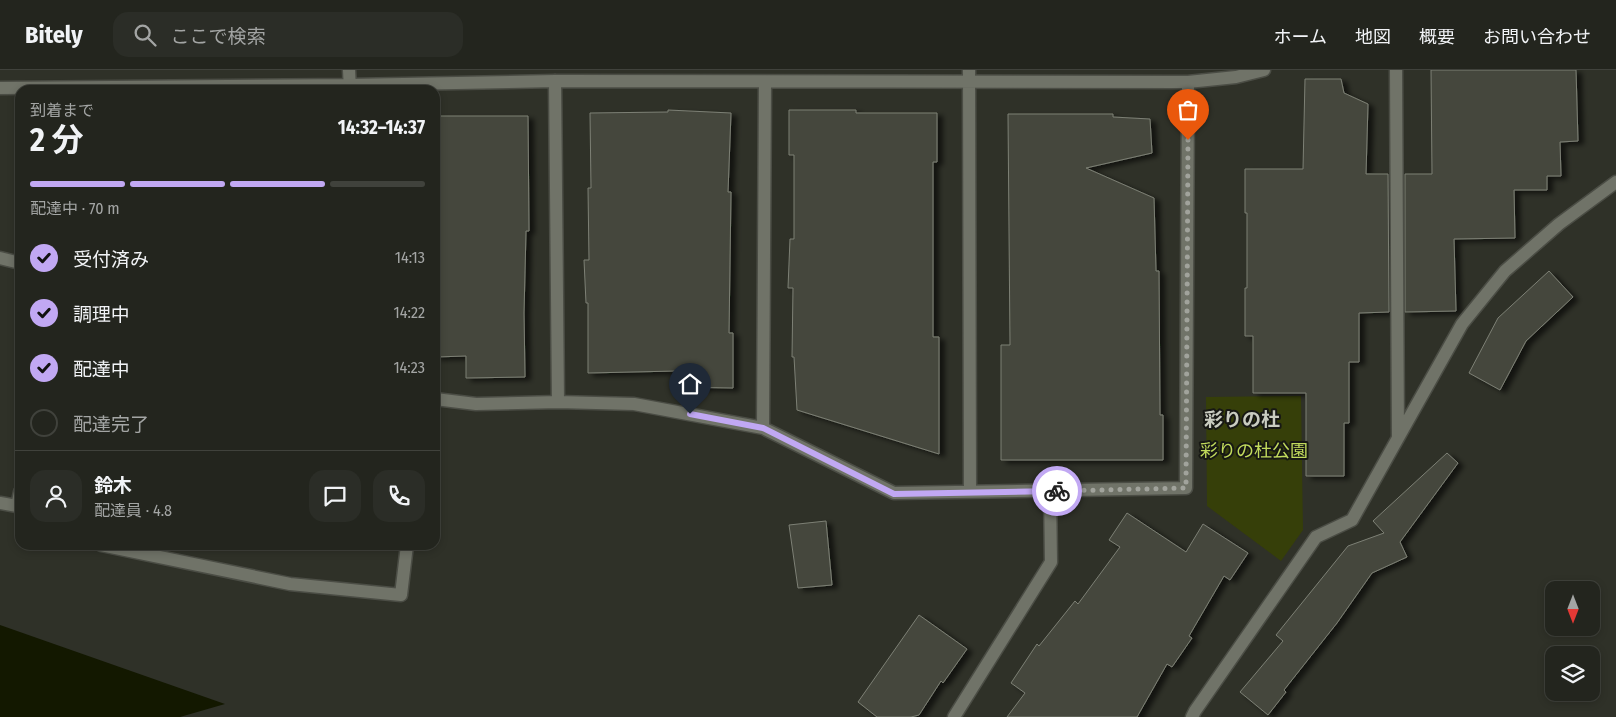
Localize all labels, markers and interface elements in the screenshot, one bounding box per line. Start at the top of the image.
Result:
search box [113,12,463,57]
text: Bitely [25,21,83,49]
icon: search [131,21,159,49]
text: ここで検索 [171,25,266,48]
text: ホーム [1274,26,1327,48]
text: 地図 [1355,26,1391,48]
text: 概要 [1419,26,1455,48]
text: お問い合わせ [1483,26,1591,48]
pin [1167,89,1209,140]
icon: bag [1174,96,1202,124]
text: 到着まで [30,101,94,120]
text: 14:32–14:37 [338,116,425,139]
text: 2 分 [30,121,83,159]
text: 配達中 · 70 m [30,199,120,218]
icon: check [30,244,58,272]
text: 受付済み [73,248,149,271]
text: 14:13 [395,248,425,267]
icon: check [30,299,58,327]
text: 調理中 [73,303,130,326]
text: 14:22 [394,303,425,322]
icon: check [30,354,58,382]
text: 配達中 [73,358,130,381]
text: 14:23 [393,358,425,377]
pin [669,363,711,414]
icon: home [676,370,704,398]
district label: 彩りの杜 [1204,408,1280,431]
text: 配達完了 [73,413,149,436]
park label: 彩りの杜公園 [1200,440,1308,462]
courier [1032,466,1082,516]
button: person [30,470,82,522]
button: chat [309,470,361,522]
button: phone [373,470,425,522]
text: 鈴木 [94,474,132,497]
icon: bike [1043,477,1071,505]
text: 配達員 · 4.8 [94,501,172,520]
north arrow [1545,581,1600,636]
map controls [1545,581,1600,701]
button: layers [1545,646,1600,701]

